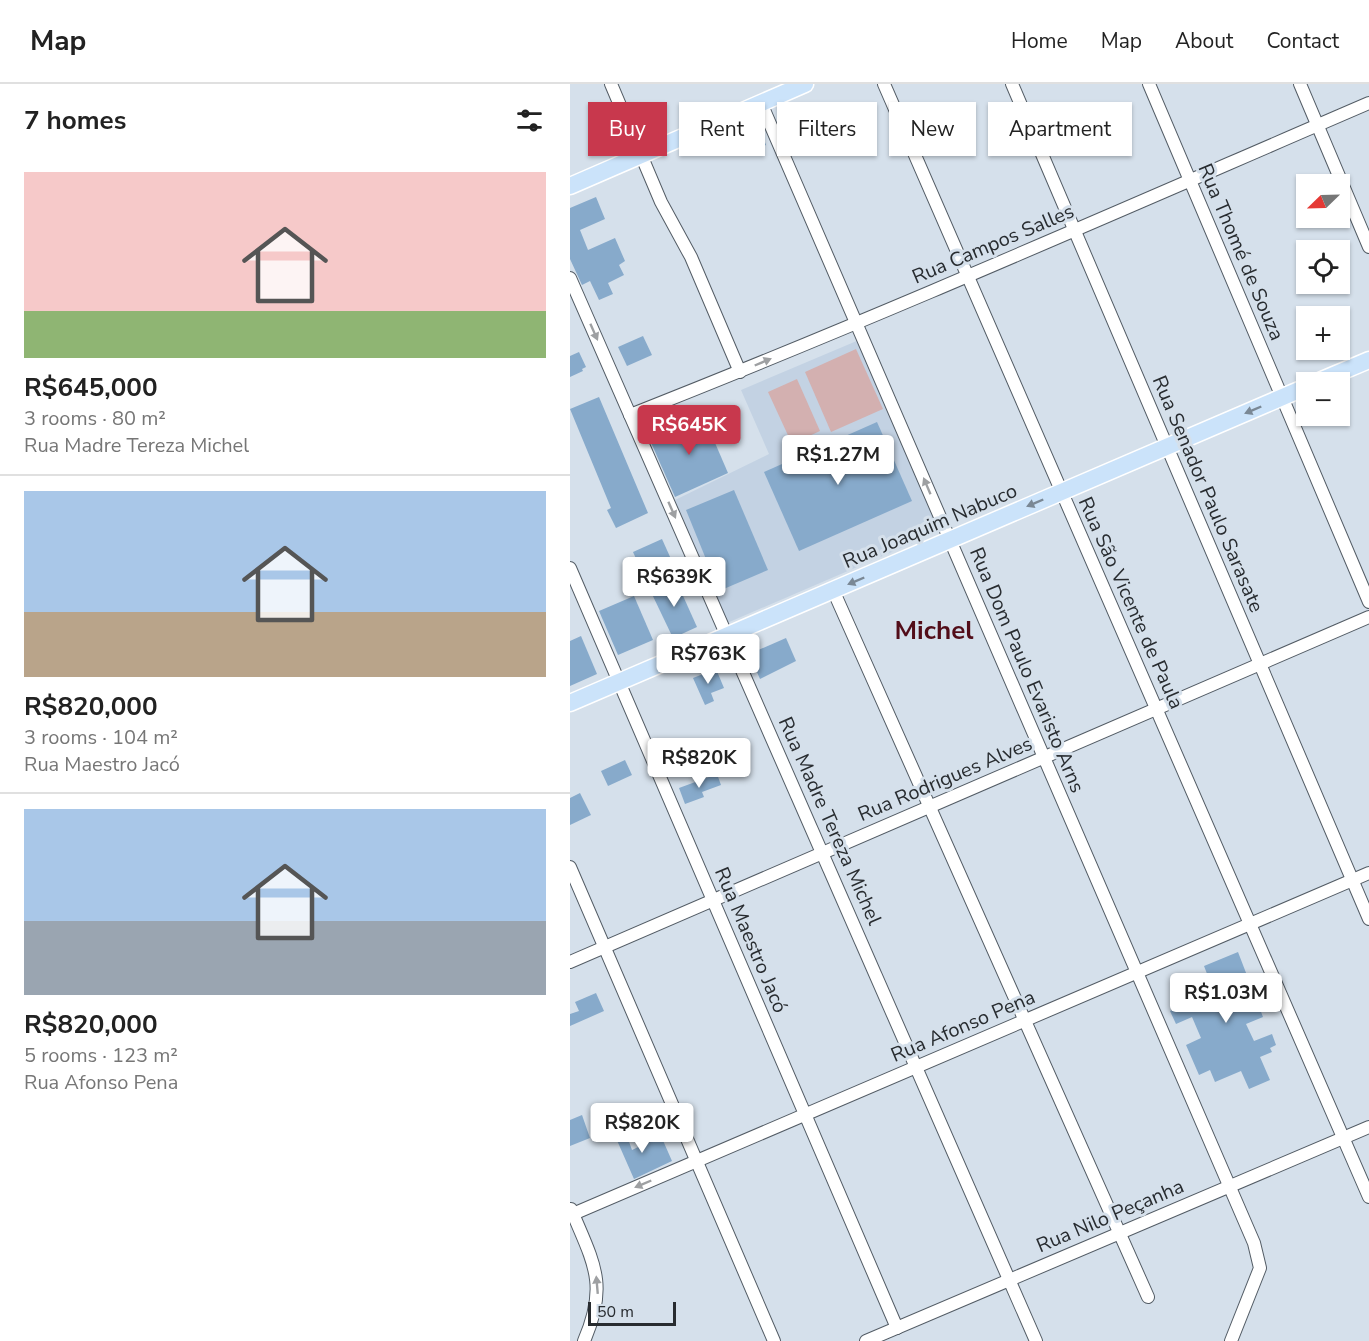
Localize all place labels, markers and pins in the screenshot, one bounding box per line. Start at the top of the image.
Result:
pin: R$645K [640,405,738,456]
pin: R$1.27M [783,435,893,486]
pin: R$639K [625,557,723,608]
pin: R$763K [659,634,757,685]
pin: R$820K [650,738,748,789]
pin: R$1.03M [1171,973,1281,1024]
pin: R$820K [593,1103,691,1154]

